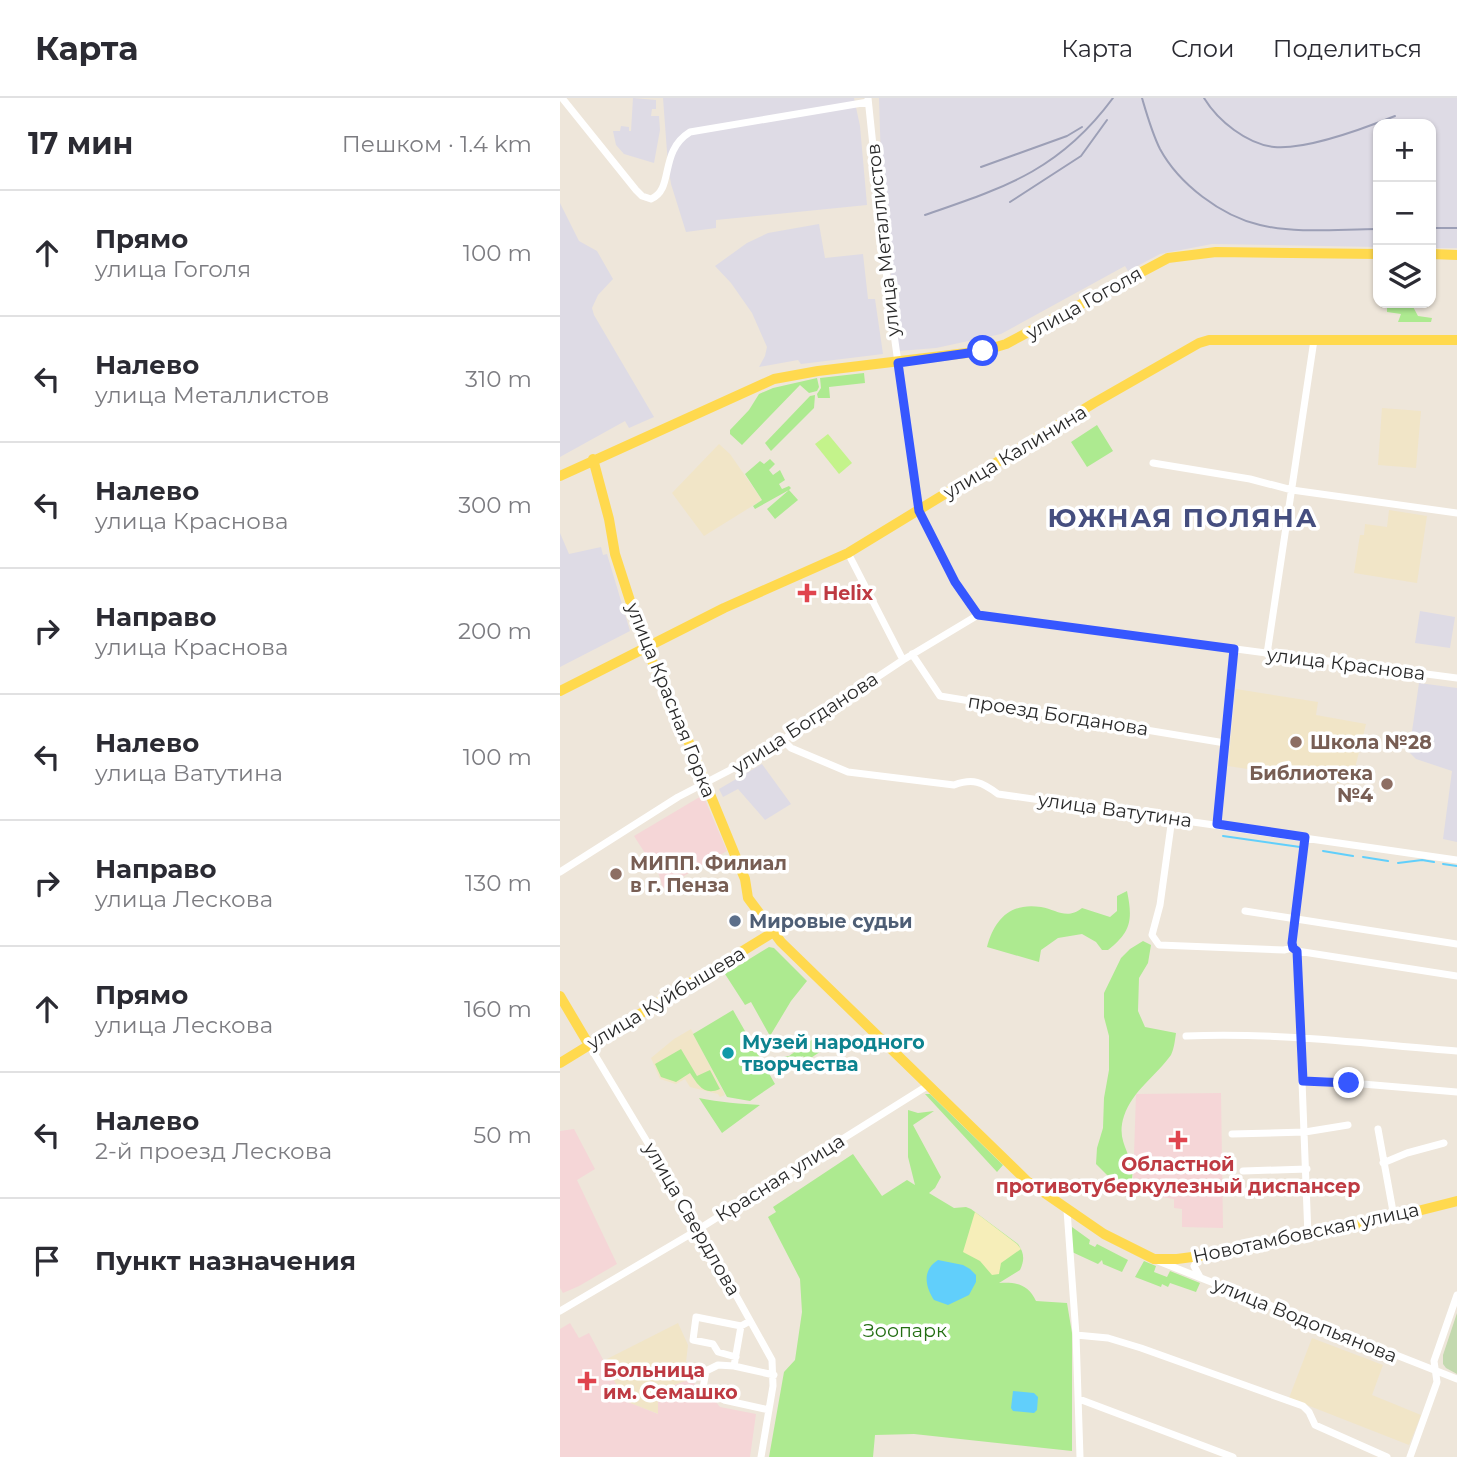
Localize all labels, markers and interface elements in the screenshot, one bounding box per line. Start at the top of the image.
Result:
text: Карта [35,28,138,68]
text: Карта [1061,34,1133,63]
text: Слои [1171,34,1235,63]
text: Поделиться [1273,34,1422,63]
map controls [1373,119,1436,308]
button: + [1373,119,1436,182]
text: 17 мин [28,125,133,162]
text: Пешком · 1.4 km [342,130,532,158]
street label: улица Металлистов [861,142,905,339]
button: − [1373,182,1436,245]
text: Прямо [95,223,188,255]
icon: ahead [28,234,66,272]
text: 100 m [463,239,532,267]
button: layers [1373,245,1436,308]
text: улица Гоголя [95,255,251,283]
street label: улица Гоголя [1021,262,1146,345]
route start [967,335,998,366]
text: Налево [95,349,199,381]
icon: left [28,360,66,398]
text: 310 m [465,365,532,393]
text: улица Металлистов [95,381,330,409]
street label: улица Калинина [938,400,1091,504]
text: Налево [95,475,199,507]
icon: left [28,486,66,524]
text: 300 m [458,491,532,519]
district label: ЮЖНАЯ ПОЛЯНА [1047,502,1319,534]
text: улица Краснова [95,507,288,535]
place label: Helix [823,582,874,605]
marker: Helix [797,583,817,603]
street label: улица Красная Горка [621,598,721,801]
text: Направо [95,601,216,633]
icon: right [28,612,66,650]
text: 200 m [458,617,532,645]
text: улица Краснова [95,633,288,661]
street label: улица Краснова [1264,643,1427,685]
street label: улица Богданова [727,667,882,779]
street label: проезд Богданова [966,689,1150,741]
text: Налево [95,727,199,759]
place label: Школа №28 [1310,731,1432,754]
marker: Школа №28 [1288,734,1304,750]
icon: left [28,738,66,776]
text: 100 m [463,743,532,771]
text: улица Ватутина [95,759,283,787]
place label: Библиотека №4 [1249,762,1373,807]
marker: Библиотека №4 [1379,776,1395,792]
street label: улица Ватутина [1036,788,1193,832]
place label: МИПП. Филиал в г. Пенза [630,852,787,897]
text: Направо [95,853,216,885]
icon: right [28,864,66,902]
marker: МИПП. Филиал в г. Пенза [608,866,624,882]
text: 130 m [465,869,532,897]
text: улица Лескова [95,885,273,913]
place label: Мировые судьи [749,910,912,933]
marker: Мировые судьи [727,913,743,929]
street label: улица Куйбышева [582,942,749,1055]
text: Прямо [95,979,188,1011]
icon: ahead [28,990,66,1028]
text: 160 m [464,995,532,1023]
text: улица Лескова [95,1011,273,1039]
place label: Музей народного творчества [742,1031,925,1076]
marker: Музей народного творчества [720,1045,736,1061]
route end [1333,1067,1364,1098]
text: Налево [95,1105,199,1137]
icon: left [28,1116,66,1154]
text: 50 m [473,1121,532,1149]
street label: Красная улица [711,1129,849,1227]
marker: Областной противотуберкулезный диспансер [1168,1130,1188,1150]
text: 2-й проезд Лескова [95,1137,332,1165]
street label: улица Свердлова [638,1137,745,1300]
place label: Областной противотуберкулезный диспансер [996,1153,1360,1198]
street label: Новотамбовская улица [1191,1198,1421,1268]
icon: arrive [28,1242,66,1280]
text: Пункт назначения [95,1245,356,1277]
street label: улица Водопьянова [1209,1272,1401,1368]
park label: Зоопарк [863,1319,947,1342]
place label: Больница им. Семашко [603,1359,738,1404]
marker: Больница им. Семашко [577,1371,597,1391]

